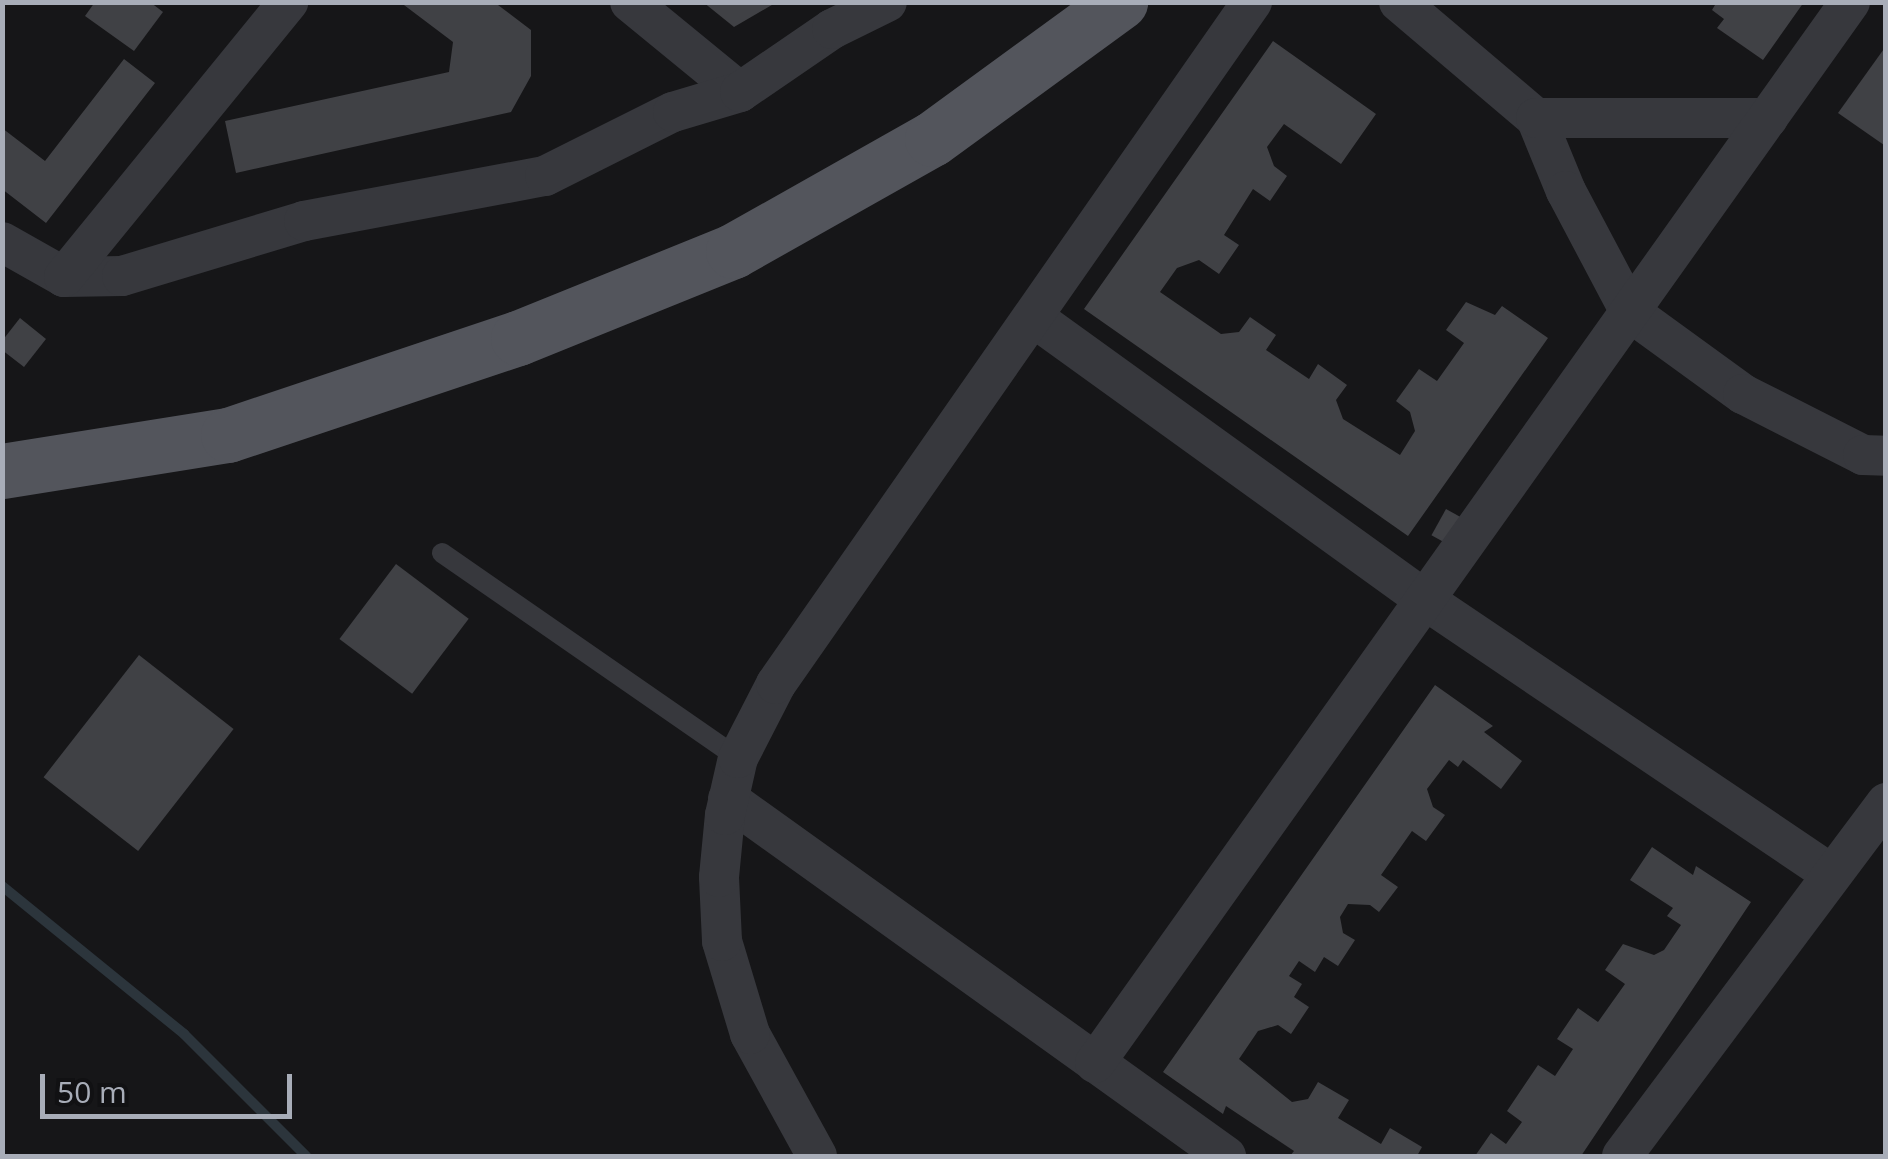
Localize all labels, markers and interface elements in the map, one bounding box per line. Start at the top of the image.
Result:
scale bar [45,1054,298,1116]
text: 50 m [57,1071,127,1112]

